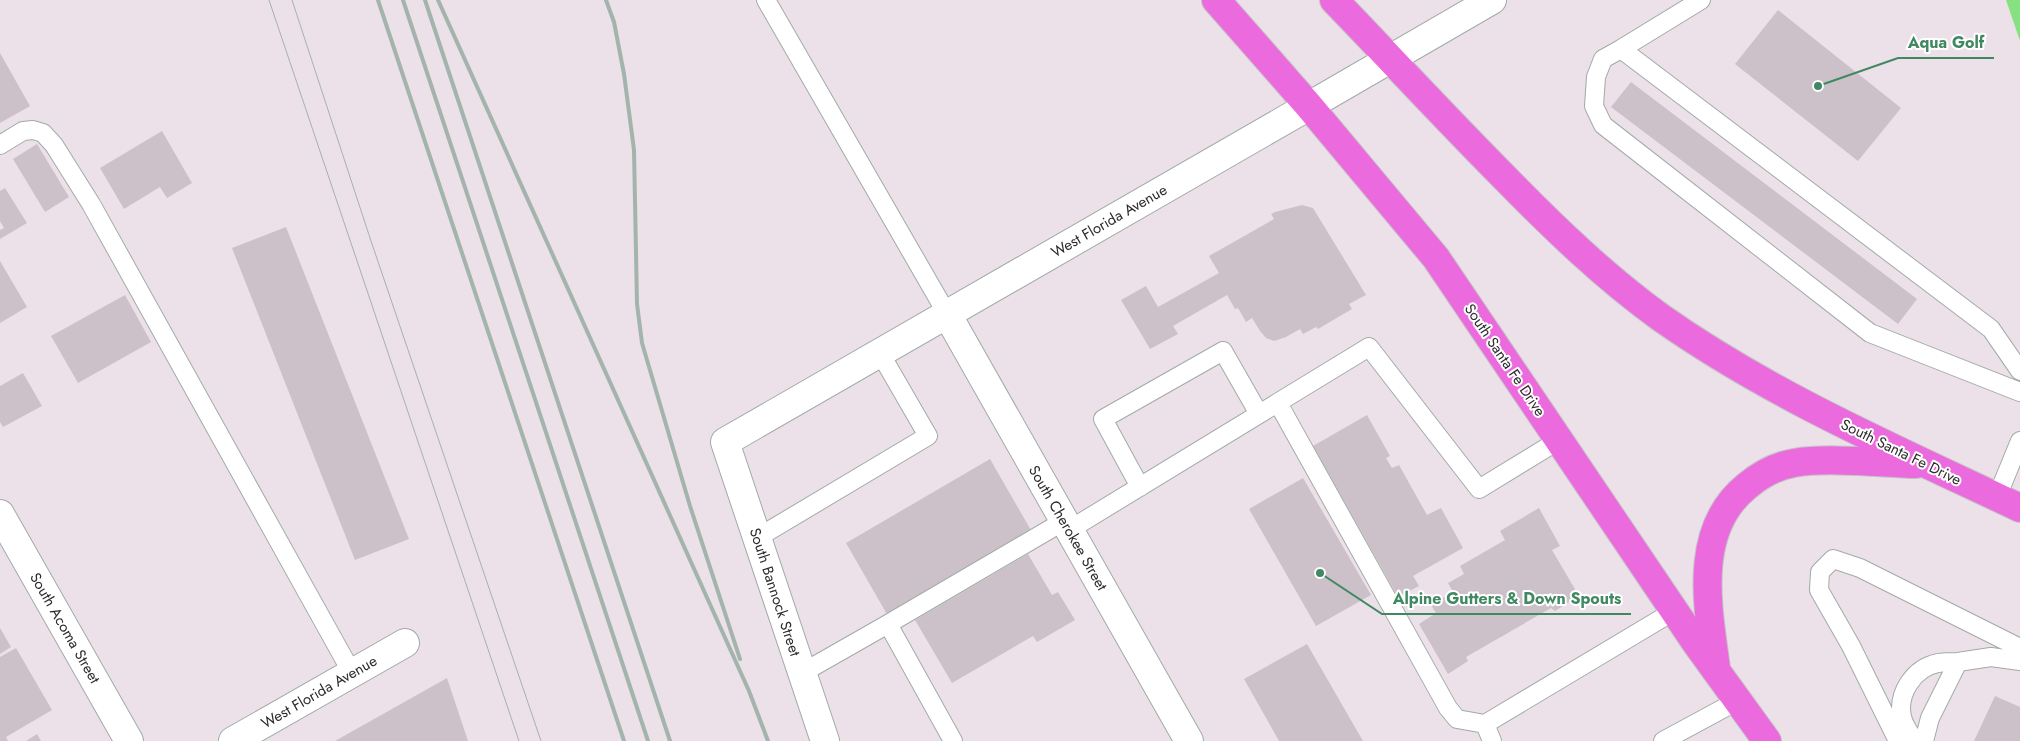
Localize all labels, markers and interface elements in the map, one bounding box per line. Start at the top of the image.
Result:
callout: Aqua Golf [1898,27,1994,58]
text: Aqua Golf [1907,31,1986,54]
street label: West Florida Avenue [1047,179,1171,263]
street label: South Santa Fe Drive [1459,299,1551,421]
street label: South Santa Fe Drive [1837,413,1965,491]
street label: South Cherokee Street [1023,461,1113,595]
street label: South Bannock Street [744,525,806,659]
street label: South Acoma Street [24,568,106,688]
callout: Alpine Gutters & Down Spouts [1382,583,1631,614]
text: Alpine Gutters & Down Spouts [1392,587,1621,610]
street label: West Florida Avenue [257,650,381,734]

